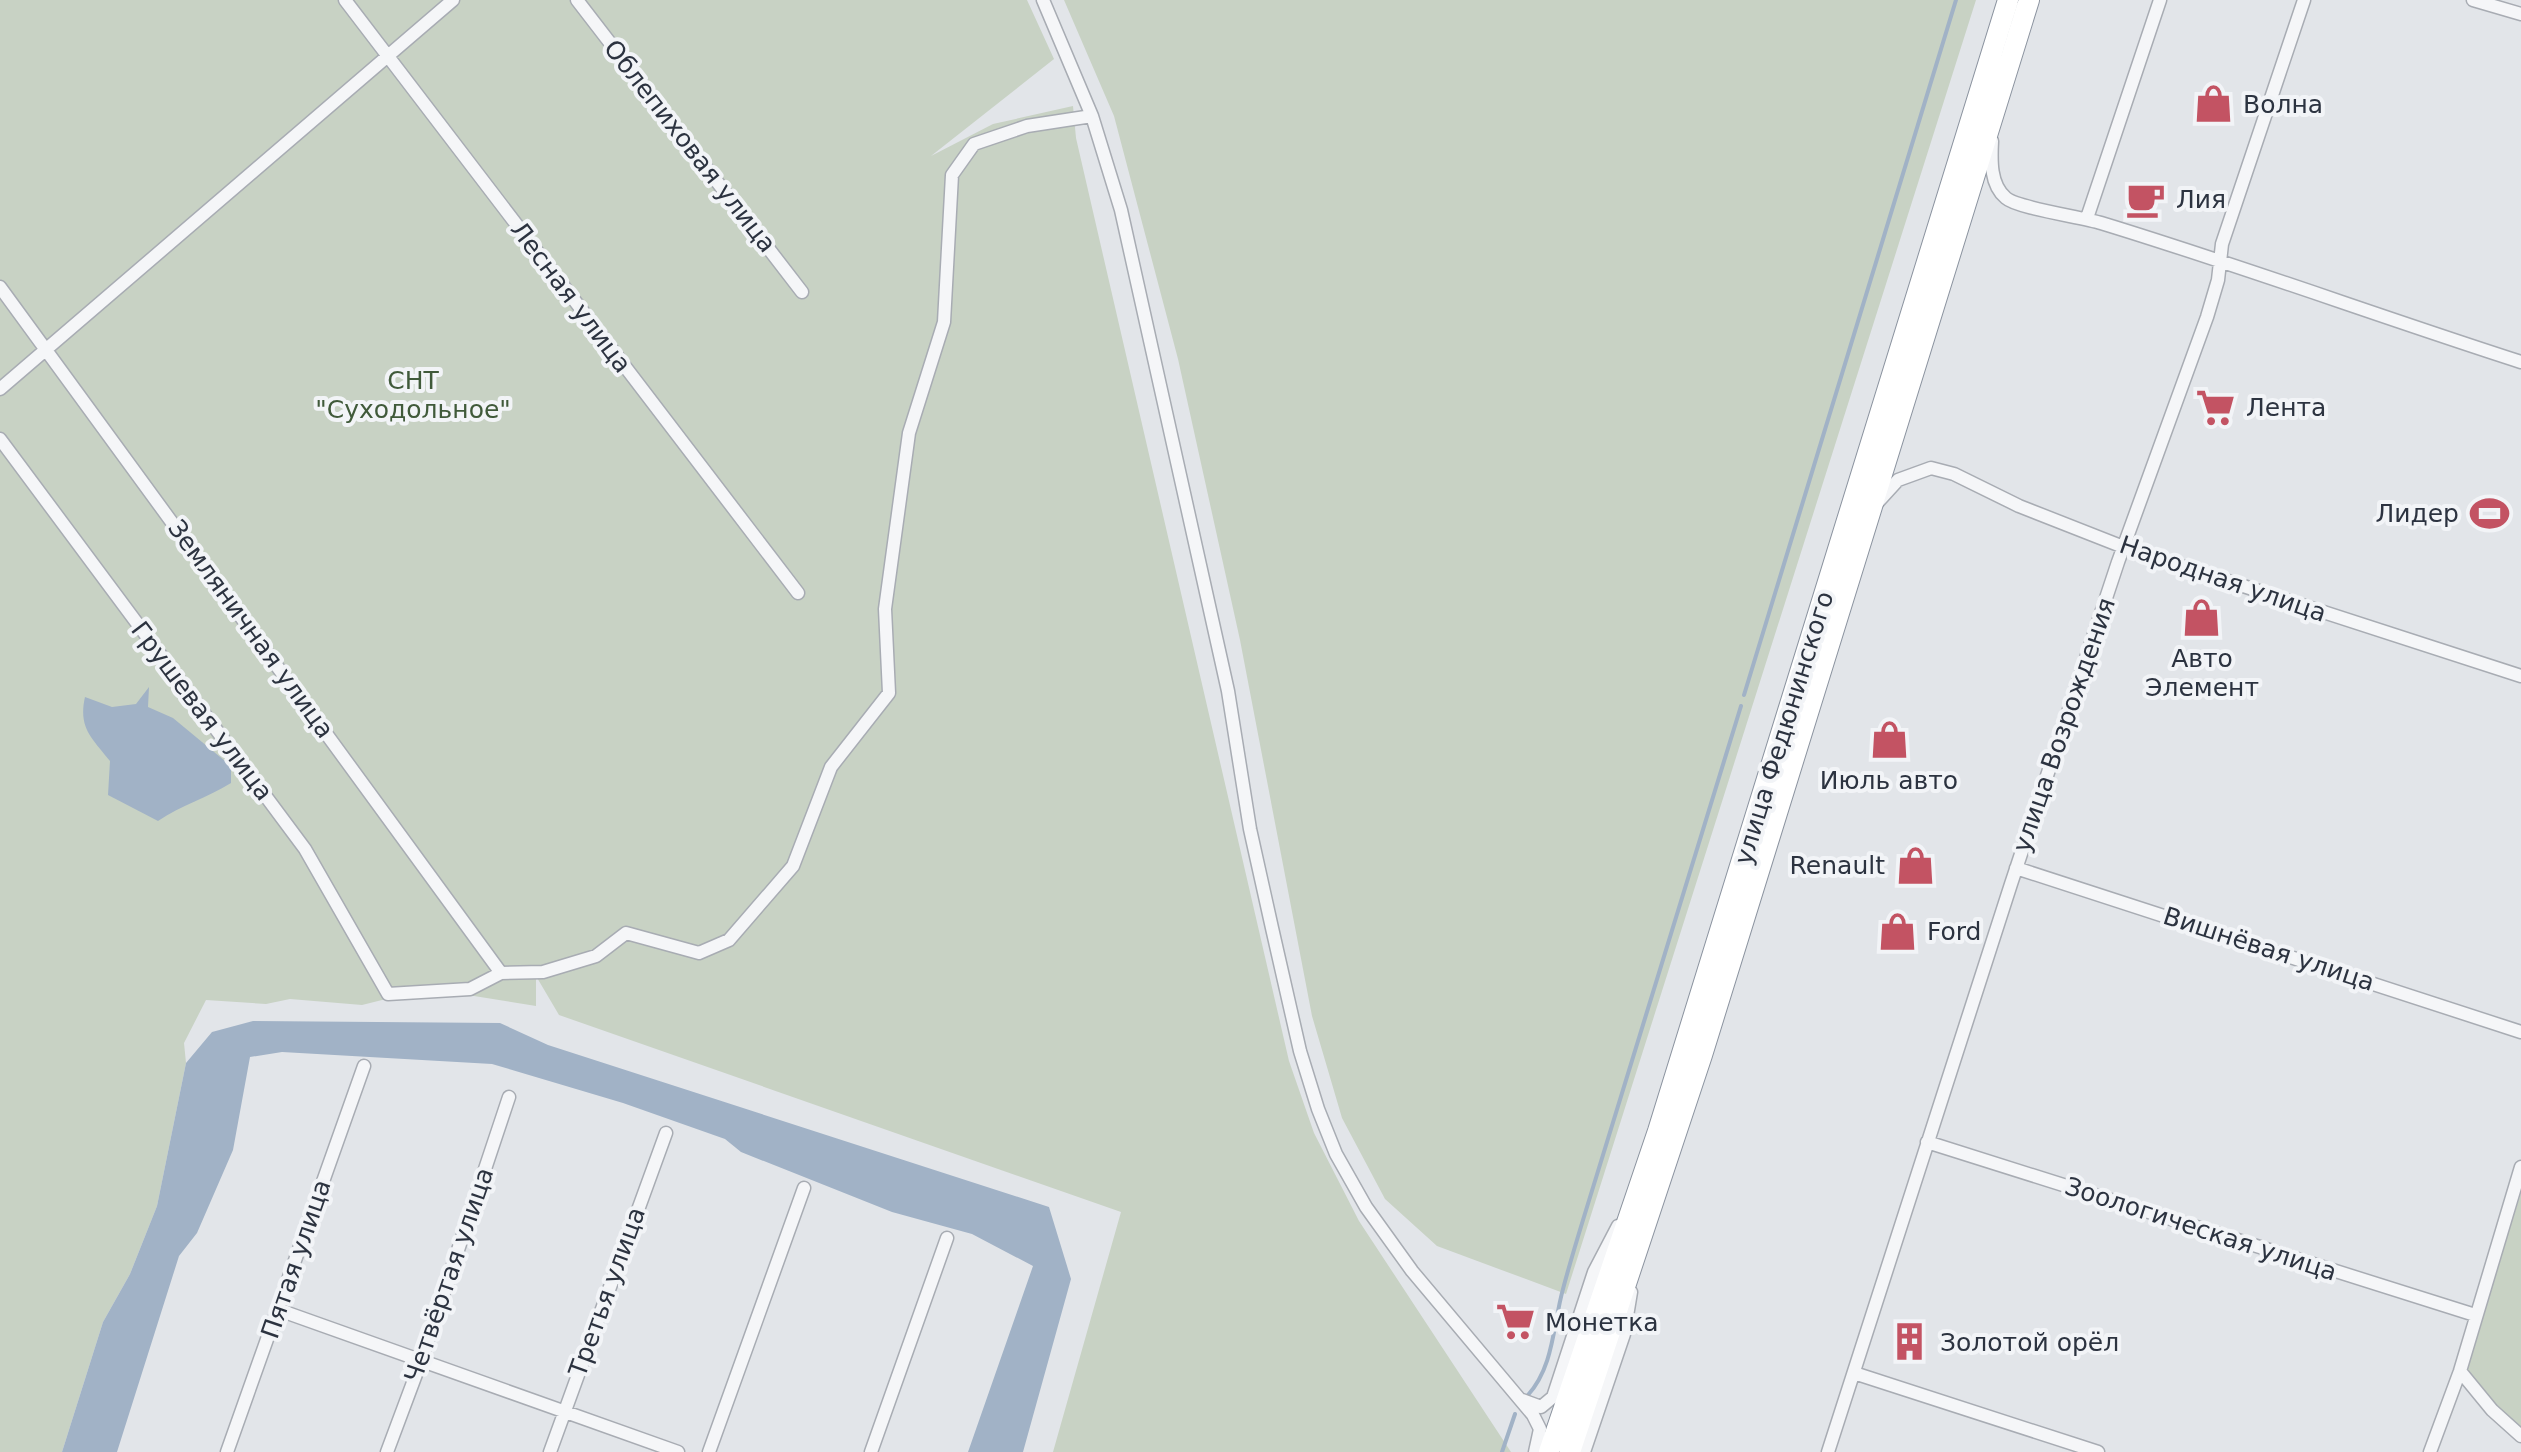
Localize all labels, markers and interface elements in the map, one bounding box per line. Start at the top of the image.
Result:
street label: Облепиховая улица [598,34,782,258]
shop icon: Волна [2192,83,2234,125]
place label: Волна [2243,90,2323,119]
cafe icon: Лия [2125,178,2167,220]
place label: Лия [2176,185,2226,214]
street label: Лесная улица [505,216,637,378]
park label: СНТ "Суходольное" [315,366,511,424]
supermarket icon: Лента [2195,386,2237,428]
place label: Лента [2246,393,2326,422]
sports icon: Лидер [2468,492,2510,534]
place label: Лидер [2375,499,2459,528]
street label: Земляничная улица [162,514,340,744]
street label: Народная улица [2116,530,2330,628]
street label: улица Федюнинского [1729,588,1839,868]
street label: улица Возрождения [2007,594,2121,856]
shop icon: Авто Элемент [2181,596,2223,638]
street label: Грушевая улица [125,616,279,806]
place label: Авто Элемент [2145,644,2259,702]
shop icon: Июль авто [1868,718,1910,760]
place label: Июль авто [1820,766,1958,795]
shop icon: Renault [1894,844,1936,886]
place label: Renault [1790,851,1885,880]
street label: Вишнёвая улица [2160,901,2378,997]
shop icon: Ford [1876,910,1918,952]
place label: Ford [1927,917,1982,946]
street label: Четвёртая улица [399,1164,499,1386]
street label: Зоологическая улица [2061,1171,2341,1287]
street label: Пятая улица [255,1176,337,1342]
street label: Третья улица [563,1203,651,1382]
supermarket icon: Монетка [1494,1301,1536,1343]
place label: Монетка [1545,1308,1659,1337]
building icon: Золотой орёл [1889,1321,1931,1363]
place label: Золотой орёл [1940,1328,2119,1357]

